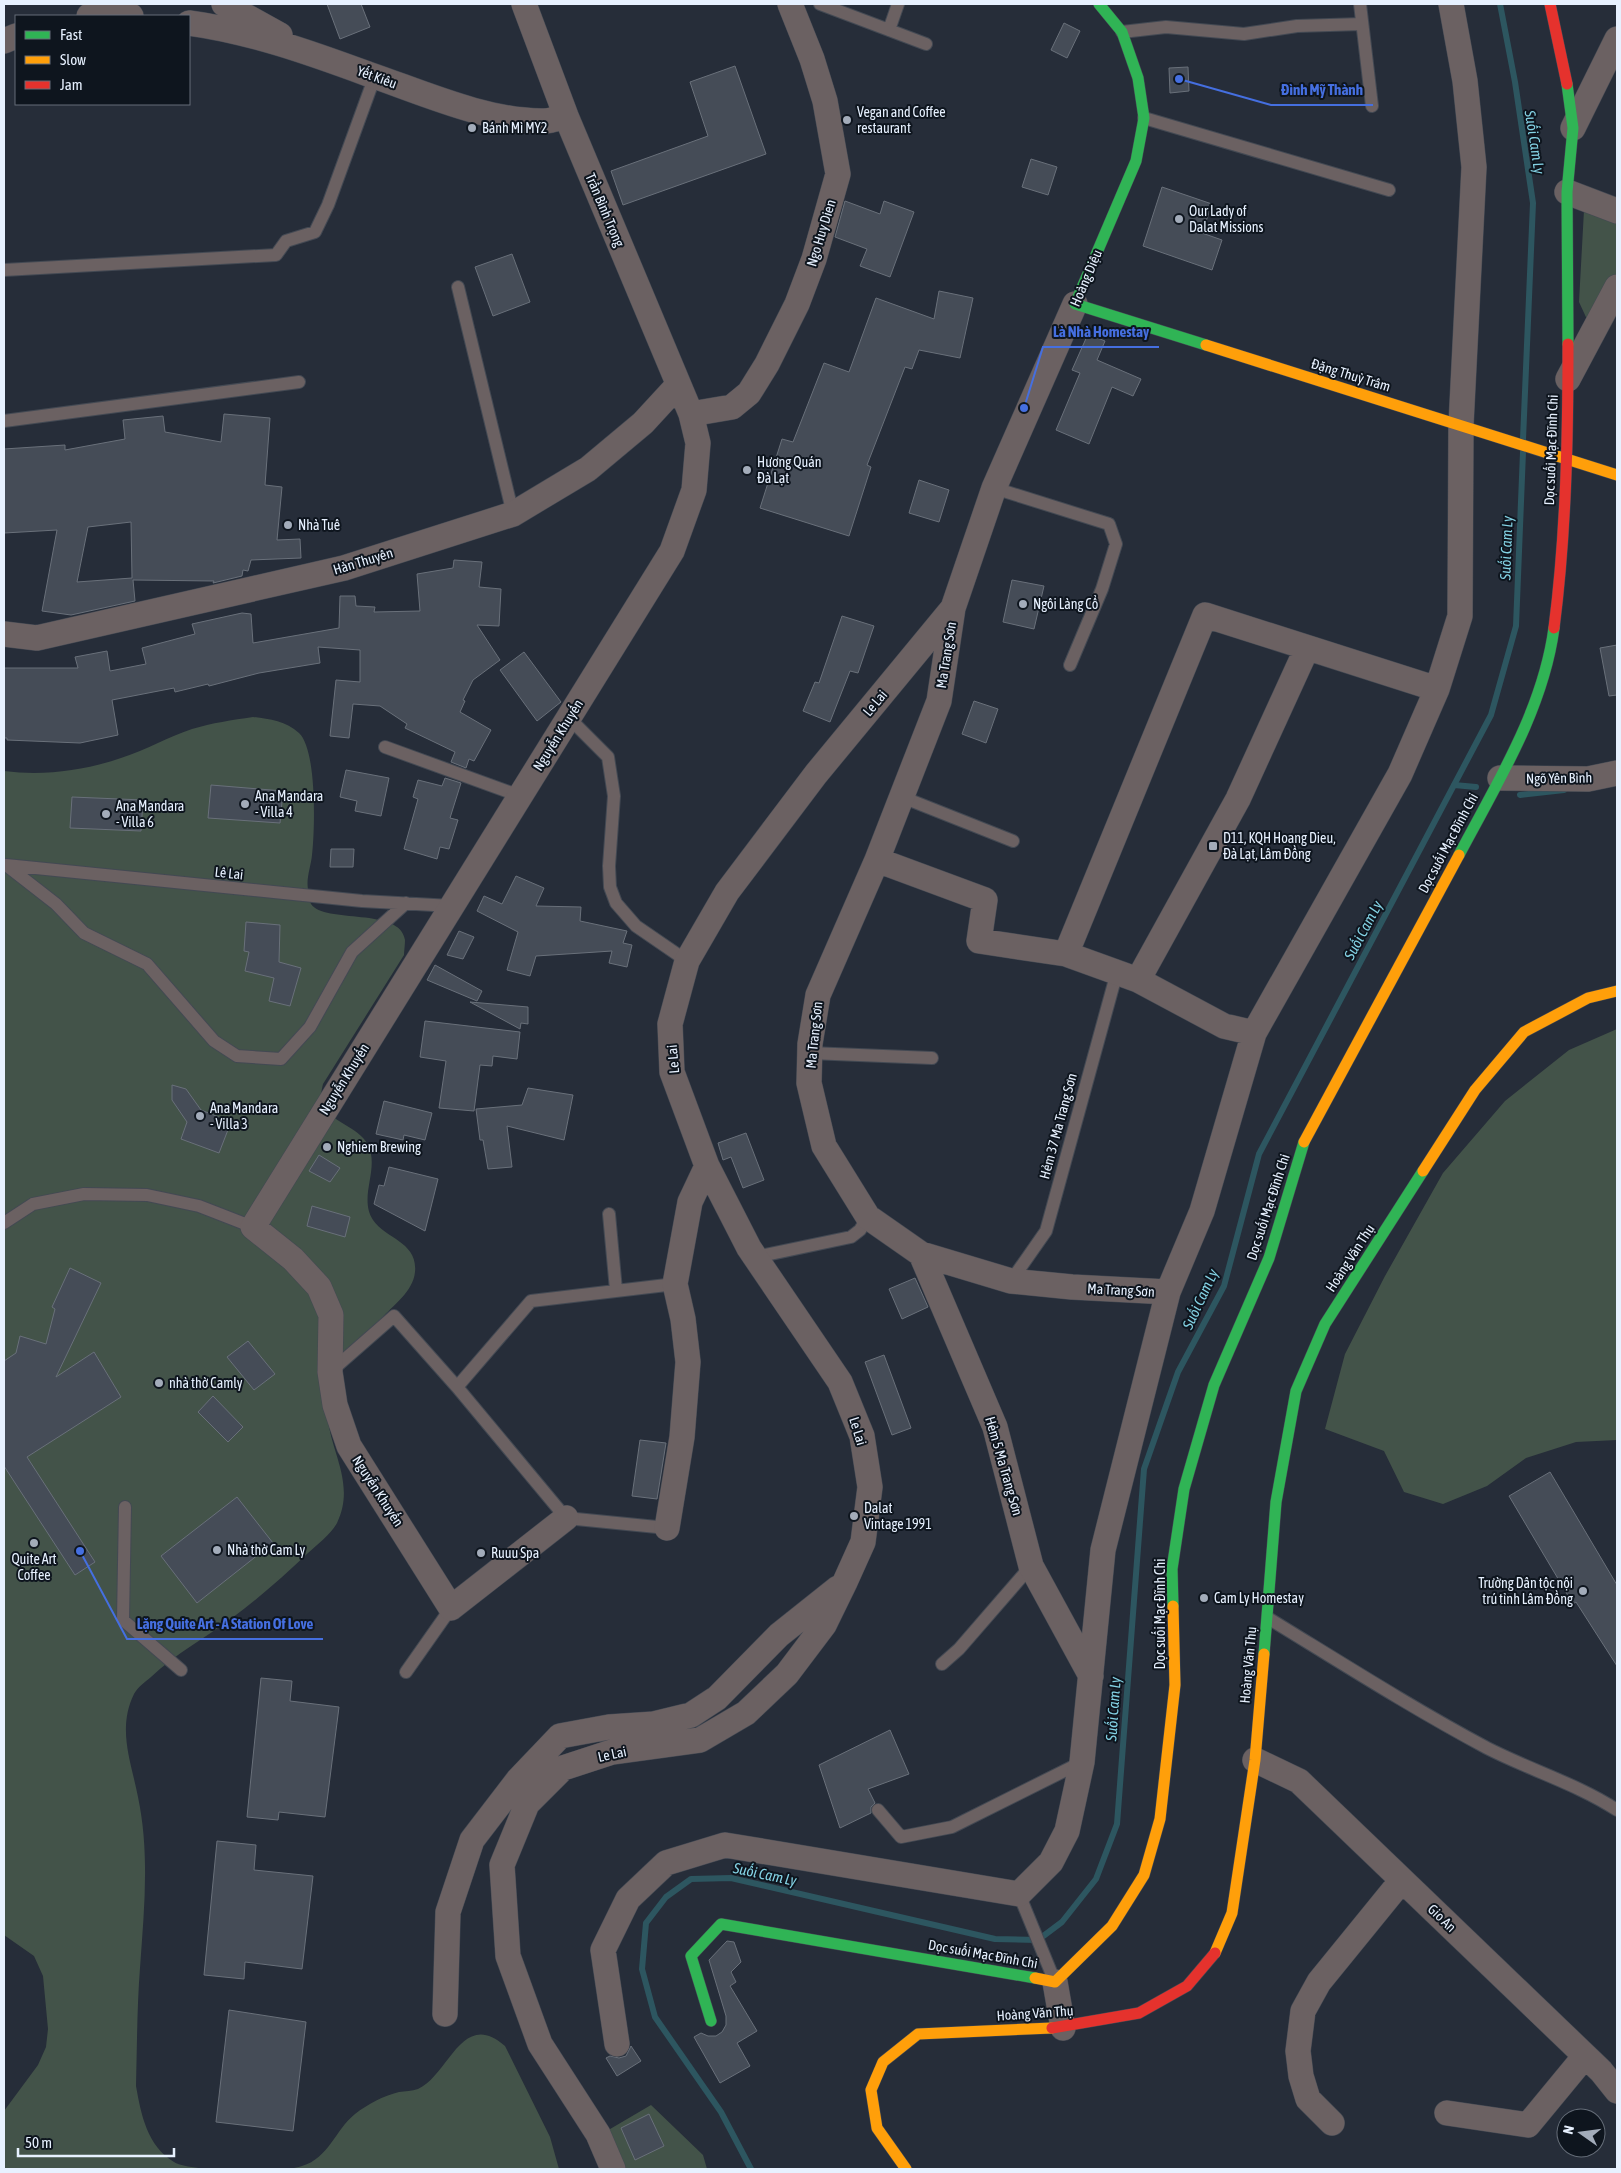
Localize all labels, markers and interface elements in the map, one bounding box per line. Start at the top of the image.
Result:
legend [15,15,190,105]
text: Fast [60,26,82,43]
text: Slow [60,51,86,68]
street label: Yết Kiêu [355,62,399,92]
callout: Đình Mỹ Thành [1271,75,1373,105]
text: Jam [60,76,83,93]
text: Đình Mỹ Thành [1281,81,1363,98]
place label: Vegan and Coffee restaurant [857,104,946,136]
water label: Suối Cam Ly [1521,108,1549,176]
marker: Vegan and Coffee restaurant [841,114,853,126]
place label: Bánh Mì MY2 [482,120,547,136]
marker: Bánh Mì MY2 [466,122,478,134]
street label: Trần Bình Trọng [582,170,629,249]
street label: Ngo Huy Dien [803,198,839,268]
place label: Our Lady of Dalat Missions [1189,203,1264,235]
marker: Our Lady of Dalat Missions [1173,213,1185,225]
street label: Hoàng Diệu [1067,247,1105,309]
callout: Là Nhà Homestay [1043,317,1159,347]
text: Là Nhà Homestay [1053,323,1150,340]
street label: Đặng Thuỳ Trâm [1309,355,1393,395]
street label: Dọc suối Mạc Đĩnh Chi [1540,394,1561,506]
place label: Hương Quán Đà Lạt [757,454,821,486]
marker: Hương Quán Đà Lạt [741,464,753,476]
water label: Suối Cam Ly [1496,515,1516,581]
place label: Nhà Tuê [298,517,340,533]
marker: Nhà Tuê [282,519,294,531]
street label: Hàn Thuyên [331,544,395,578]
place label: Ngôi Làng Cổ [1033,595,1098,612]
marker: Ngôi Làng Cổ [1017,598,1029,610]
street label: Ma Trang Sơn [933,620,959,690]
street label: Le Lai [860,687,890,719]
street label: Nguyễn Khuyến [529,696,586,774]
street label: Ngõ Yên Bình [1526,769,1592,787]
place label: Ana Mandara - Villa 4 [255,788,323,820]
street label: Dọc suối Mạc Đĩnh Chi [1414,790,1481,896]
place label: Ana Mandara - Villa 6 [116,798,184,830]
marker: Ana Mandara - Villa 4 [239,798,251,810]
marker: Ana Mandara - Villa 6 [100,808,112,820]
place label: D11, KQH Hoang Dieu, Đà Lạt, Lâm Đồng [1223,830,1336,862]
marker: D11, KQH Hoang Dieu, Đà Lạt, Lâm Đồng [1207,840,1219,852]
street label: Lê Lai [214,864,244,882]
water label: Suối Cam Ly [1340,897,1386,963]
street label: Ma Trang Sơn [803,1001,825,1069]
street label: Nguyễn Khuyến [315,1040,372,1118]
street label: Le Lai [664,1044,682,1074]
street label: Hẻm 37 Ma Trang Sơn [1036,1071,1080,1181]
place label: Ana Mandara - Villa 3 [210,1100,278,1132]
marker: Ana Mandara - Villa 3 [194,1110,206,1122]
place label: Nghiem Brewing [337,1139,421,1155]
marker: Nghiem Brewing [321,1141,333,1153]
street label: Dọc suối Mạc Đĩnh Chi [1242,1152,1293,1262]
street label: Hoàng Văn Thụ [1322,1221,1378,1295]
water label: Suối Cam Ly [1178,1266,1222,1333]
street label: Ma Trang Sơn [1087,1280,1155,1300]
place label: nhà thờ Camly [169,1375,243,1391]
marker: nhà thờ Camly [153,1377,165,1389]
street label: Le Lai [846,1415,870,1447]
street label: Hẻm 5 Ma Trang Sơn [982,1415,1026,1517]
street label: Nguyễn Khuyến [349,1452,408,1529]
place label: Dalat Vintage 1991 [864,1500,932,1532]
marker: Dalat Vintage 1991 [848,1510,860,1522]
marker: Quite Art Coffee [28,1537,40,1549]
place label: Nhà thờ Cam Ly [227,1542,306,1558]
marker: Nhà thờ Cam Ly [211,1544,223,1556]
place label: Ruuu Spa [491,1545,539,1561]
marker: Ruuu Spa [475,1547,487,1559]
place label: Quite Art Coffee [11,1551,57,1583]
street label: Dọc suối Mạc Đĩnh Chi [1151,1559,1168,1669]
place label: Trường Dân tộc nội trú tỉnh Lâm Đồng [1478,1575,1573,1607]
marker: Trường Dân tộc nội trú tỉnh Lâm Đồng [1577,1585,1589,1597]
place label: Cam Ly Homestay [1214,1590,1304,1606]
marker: Cam Ly Homestay [1198,1592,1210,1604]
callout: Lặng Quite Art - A Station Of Love [127,1609,323,1639]
text: Lặng Quite Art - A Station Of Love [137,1615,313,1632]
street label: Hoàng Văn Thụ [1237,1626,1259,1704]
water label: Suối Cam Ly [1102,1676,1124,1743]
street label: Le Lai [596,1743,628,1765]
water label: Suối Cam Ly [731,1859,799,1889]
street label: Gio An [1425,1901,1459,1935]
street label: Dọc suối Mạc Đĩnh Chi [927,1936,1039,1971]
street label: Hoàng Văn Thụ [996,2002,1074,2024]
north arrow [1556,2108,1606,2158]
text: N [1560,2124,1577,2136]
scale bar [18,2126,174,2158]
text: 50 m [25,2134,52,2151]

